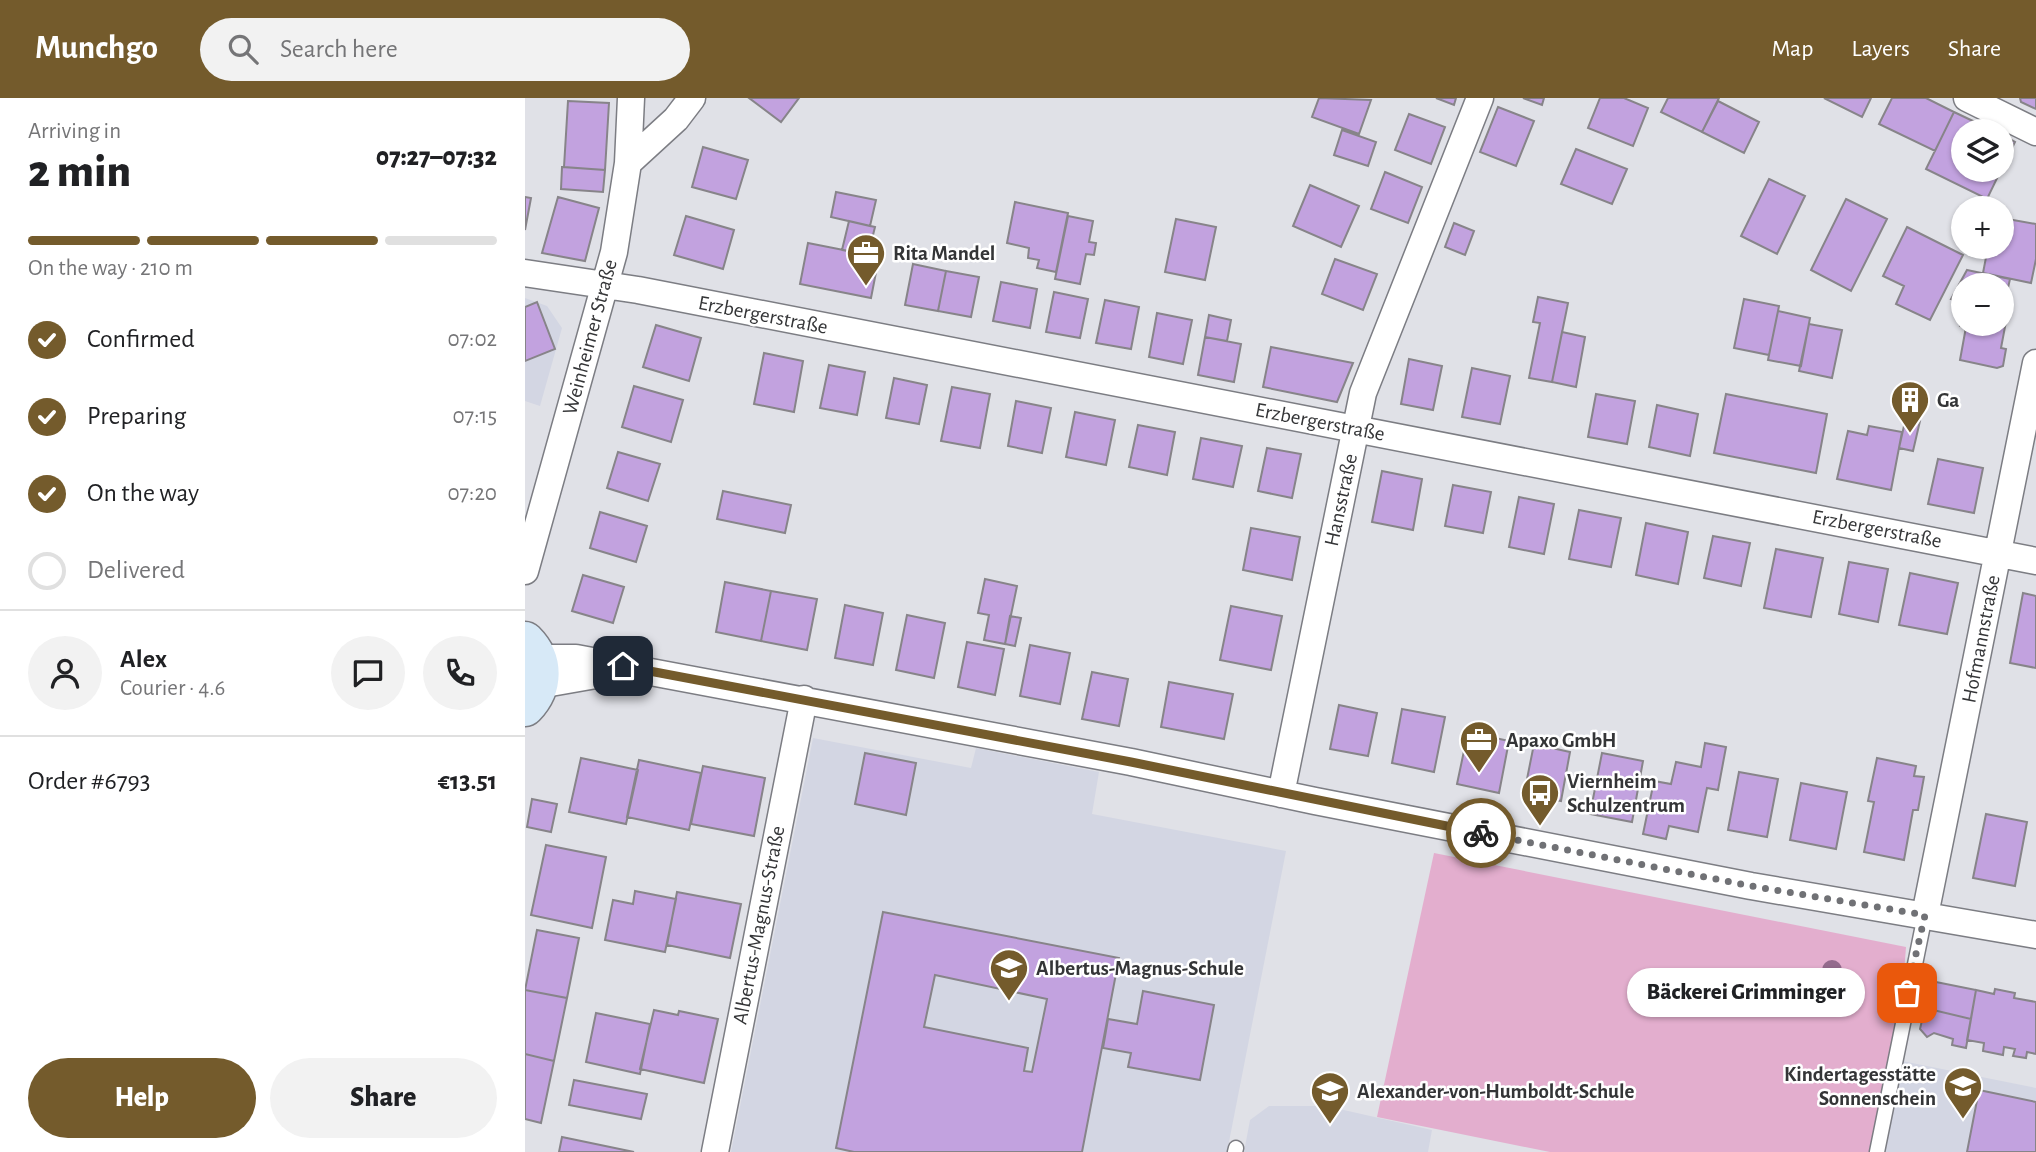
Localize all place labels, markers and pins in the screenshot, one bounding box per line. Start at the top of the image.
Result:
office icon: Rita Mandel [845,232,887,287]
place label: Rita Mandel [893,243,995,264]
building icon: Ga [1889,379,1931,434]
place label: Ga [1937,390,1959,411]
pin [593,636,653,696]
office icon: Apaxo GmbH [1458,719,1500,774]
place label: Apaxo GmbH [1506,730,1616,751]
place label: Viernheim Schulzentrum [1567,771,1685,816]
bus stop icon: Viernheim Schulzentrum [1519,772,1561,827]
school or university icon: Albertus-Magnus-Schule [988,947,1030,1002]
place label: Albertus-Magnus-Schule [1036,958,1244,979]
pin [1877,963,1937,1023]
callout: Bäckerei Grimminger [1627,968,1865,1018]
place label: Kindertagesstätte Sonnenschein [1784,1064,1936,1109]
school or university icon: Kindertagesstätte Sonnenschein [1942,1065,1984,1120]
school or university icon: Alexander-von-Humboldt-Schule [1309,1070,1351,1125]
place label: Alexander-von-Humboldt-Schule [1357,1081,1635,1102]

